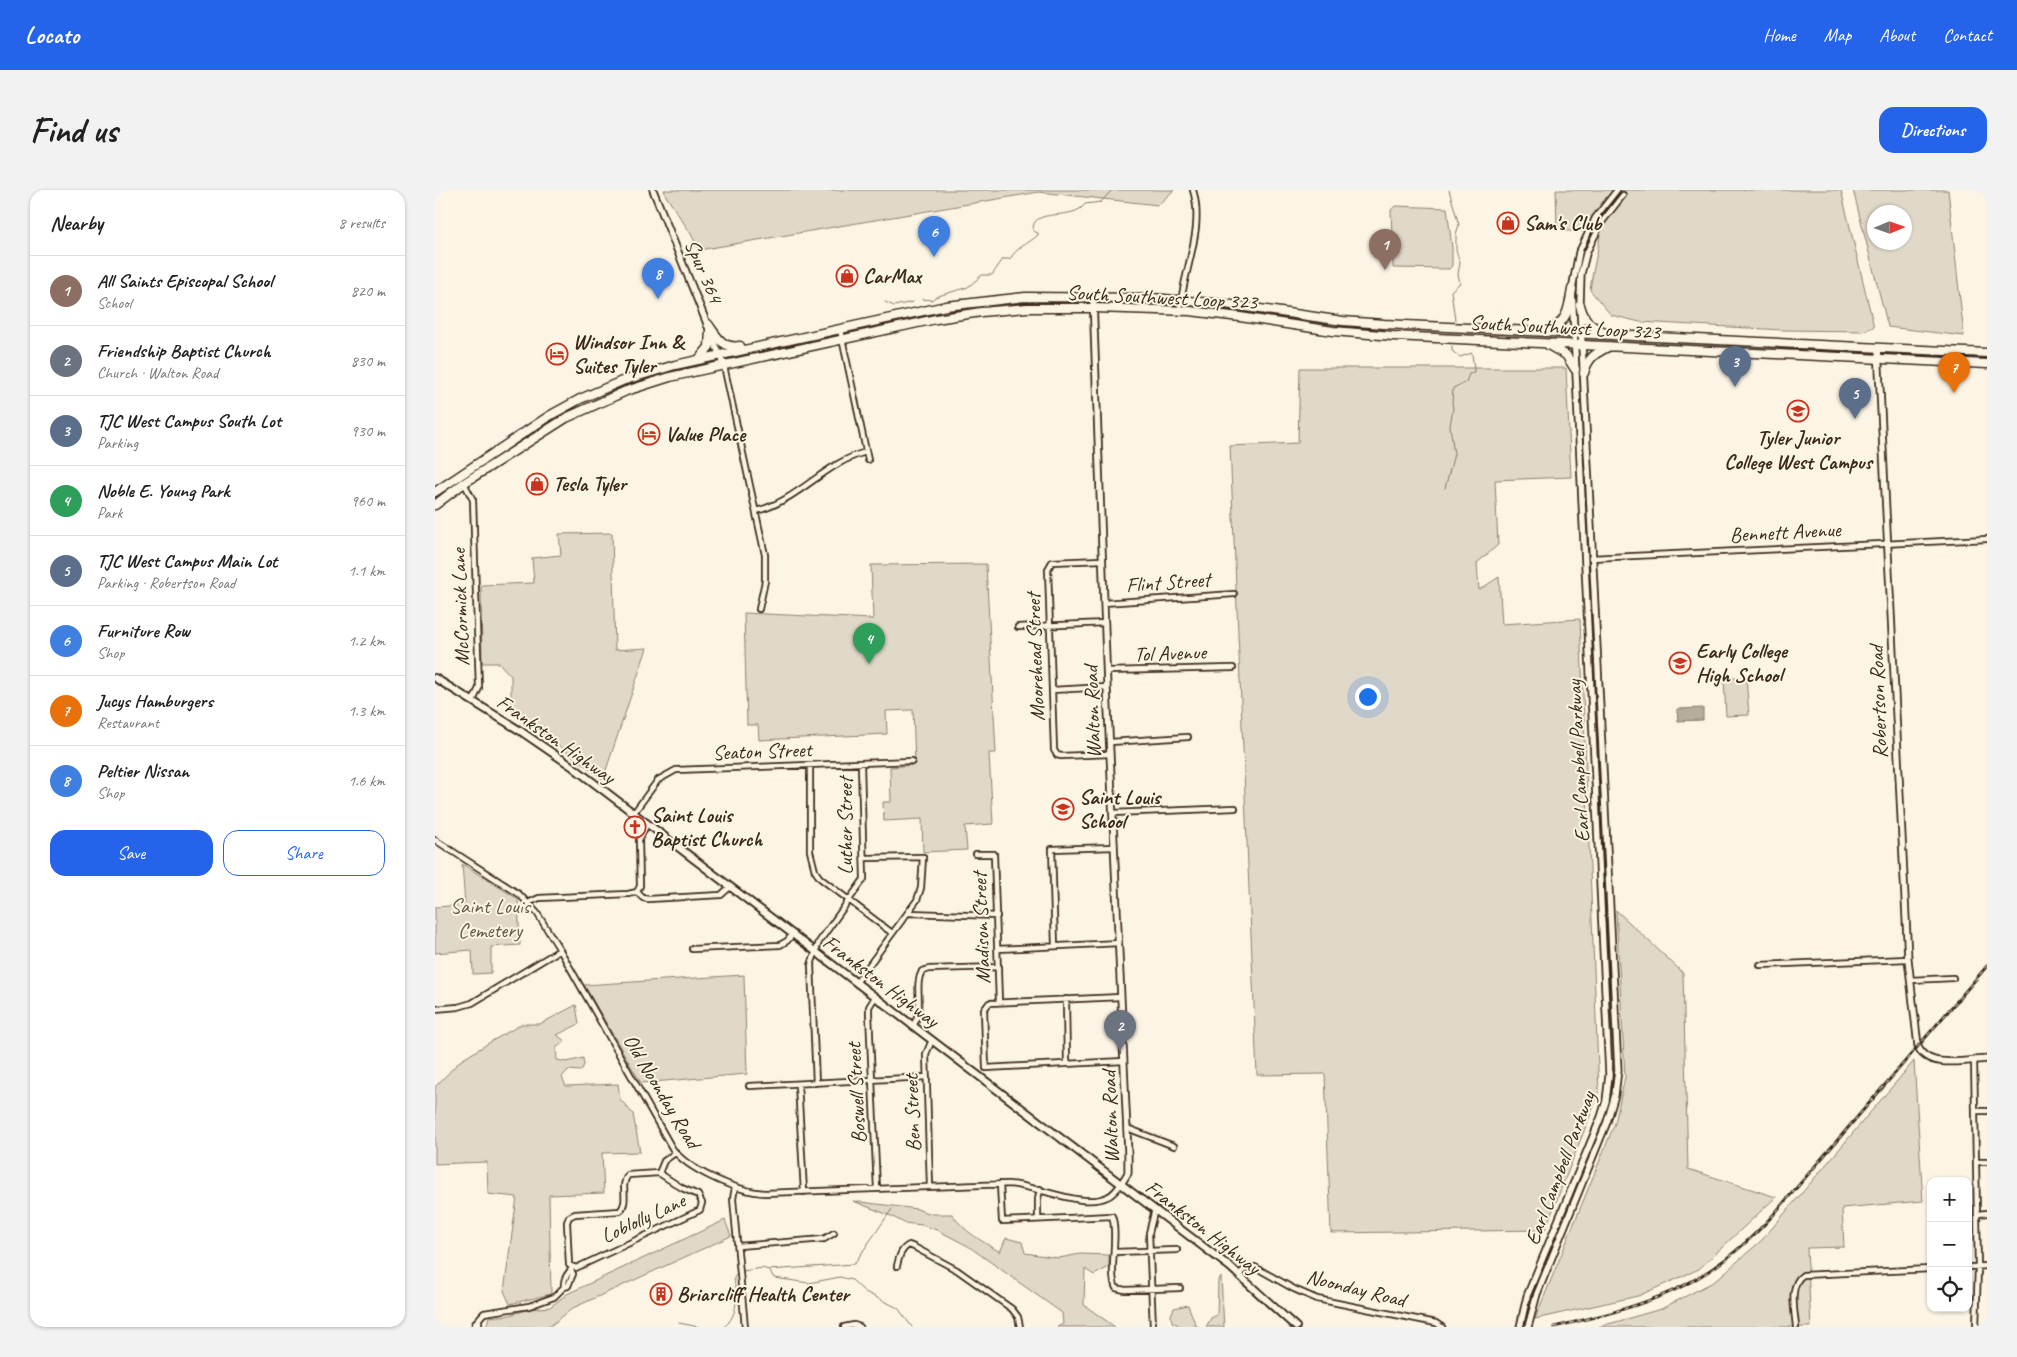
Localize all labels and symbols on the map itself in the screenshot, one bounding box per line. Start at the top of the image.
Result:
north arrow [1867,205,1912,250]
place label: Sam's Club [1524,210,1603,236]
shop icon: Sam's Club [1496,211,1520,235]
pin: 6 [918,216,950,257]
pin: 1 [1369,229,1401,270]
street label: Spur 364 [679,235,730,309]
pin: 8 [642,258,674,299]
place label: CarMax [863,263,923,289]
shop icon: CarMax [835,264,859,288]
street label: South Southwest Loop 323 [1066,279,1260,315]
street label: South Southwest Loop 323 [1469,309,1663,345]
place label: Windsor Inn & Suites Tyler [573,329,686,379]
hotel icon: Windsor Inn & Suites Tyler [545,342,569,366]
pin: 3 [1719,346,1751,387]
pin: 7 [1938,352,1970,393]
pin: 5 [1839,378,1871,419]
school or university icon: Tyler Junior College West Campus [1786,399,1810,423]
place label: Value Place [665,421,747,447]
hotel icon: Value Place [637,422,661,446]
place label: Tyler Junior College West Campus [1724,425,1874,475]
place label: Tesla Tyler [553,471,629,497]
shop icon: Tesla Tyler [525,472,549,496]
street label: Bennett Avenue [1729,516,1842,548]
street label: McCormick Lane [445,546,475,666]
street label: Flint Street [1125,566,1214,598]
street label: Moorehead Street [1020,589,1050,722]
pin: 4 [853,623,885,664]
place label: Early College High School [1696,638,1789,688]
street label: Tol Avenue [1133,639,1209,667]
street label: Robertson Road [1863,642,1893,759]
school or university icon: Early College High School [1668,651,1692,675]
street label: Walton Road [1077,662,1107,759]
street label: Earl Campbell Parkway [1561,677,1595,843]
your location [1355,684,1381,710]
street label: Frankston Highway [492,689,622,790]
street label: Seaton Street [712,736,814,766]
street label: Luther Street [832,774,858,875]
place label: Saint Louis School [1079,784,1163,834]
school or university icon: Saint Louis School [1051,797,1075,821]
place label: Saint Louis Baptist Church [651,802,763,852]
church icon: Saint Louis Baptist Church [623,815,647,839]
street label: Madison Street [966,869,996,984]
park label: Saint Louis Cemetery [450,893,532,943]
street label: Frankston Highway [818,929,946,1034]
pin: 2 [1104,1010,1136,1051]
street label: Old Noonday Road [618,1029,708,1155]
street label: Boswell Street [840,1040,872,1144]
street label: Walton Road [1095,1067,1125,1164]
street label: Ben Street [898,1072,926,1152]
street label: Earl Campbell Parkway [1519,1086,1602,1248]
street label: Frankston Highway [1140,1174,1267,1281]
street label: Loblolly Lane [597,1186,691,1249]
street label: Noonday Road [1304,1263,1412,1314]
place label: Briarcliff Health Center [677,1281,851,1307]
building icon: Briarcliff Health Center [649,1282,673,1306]

